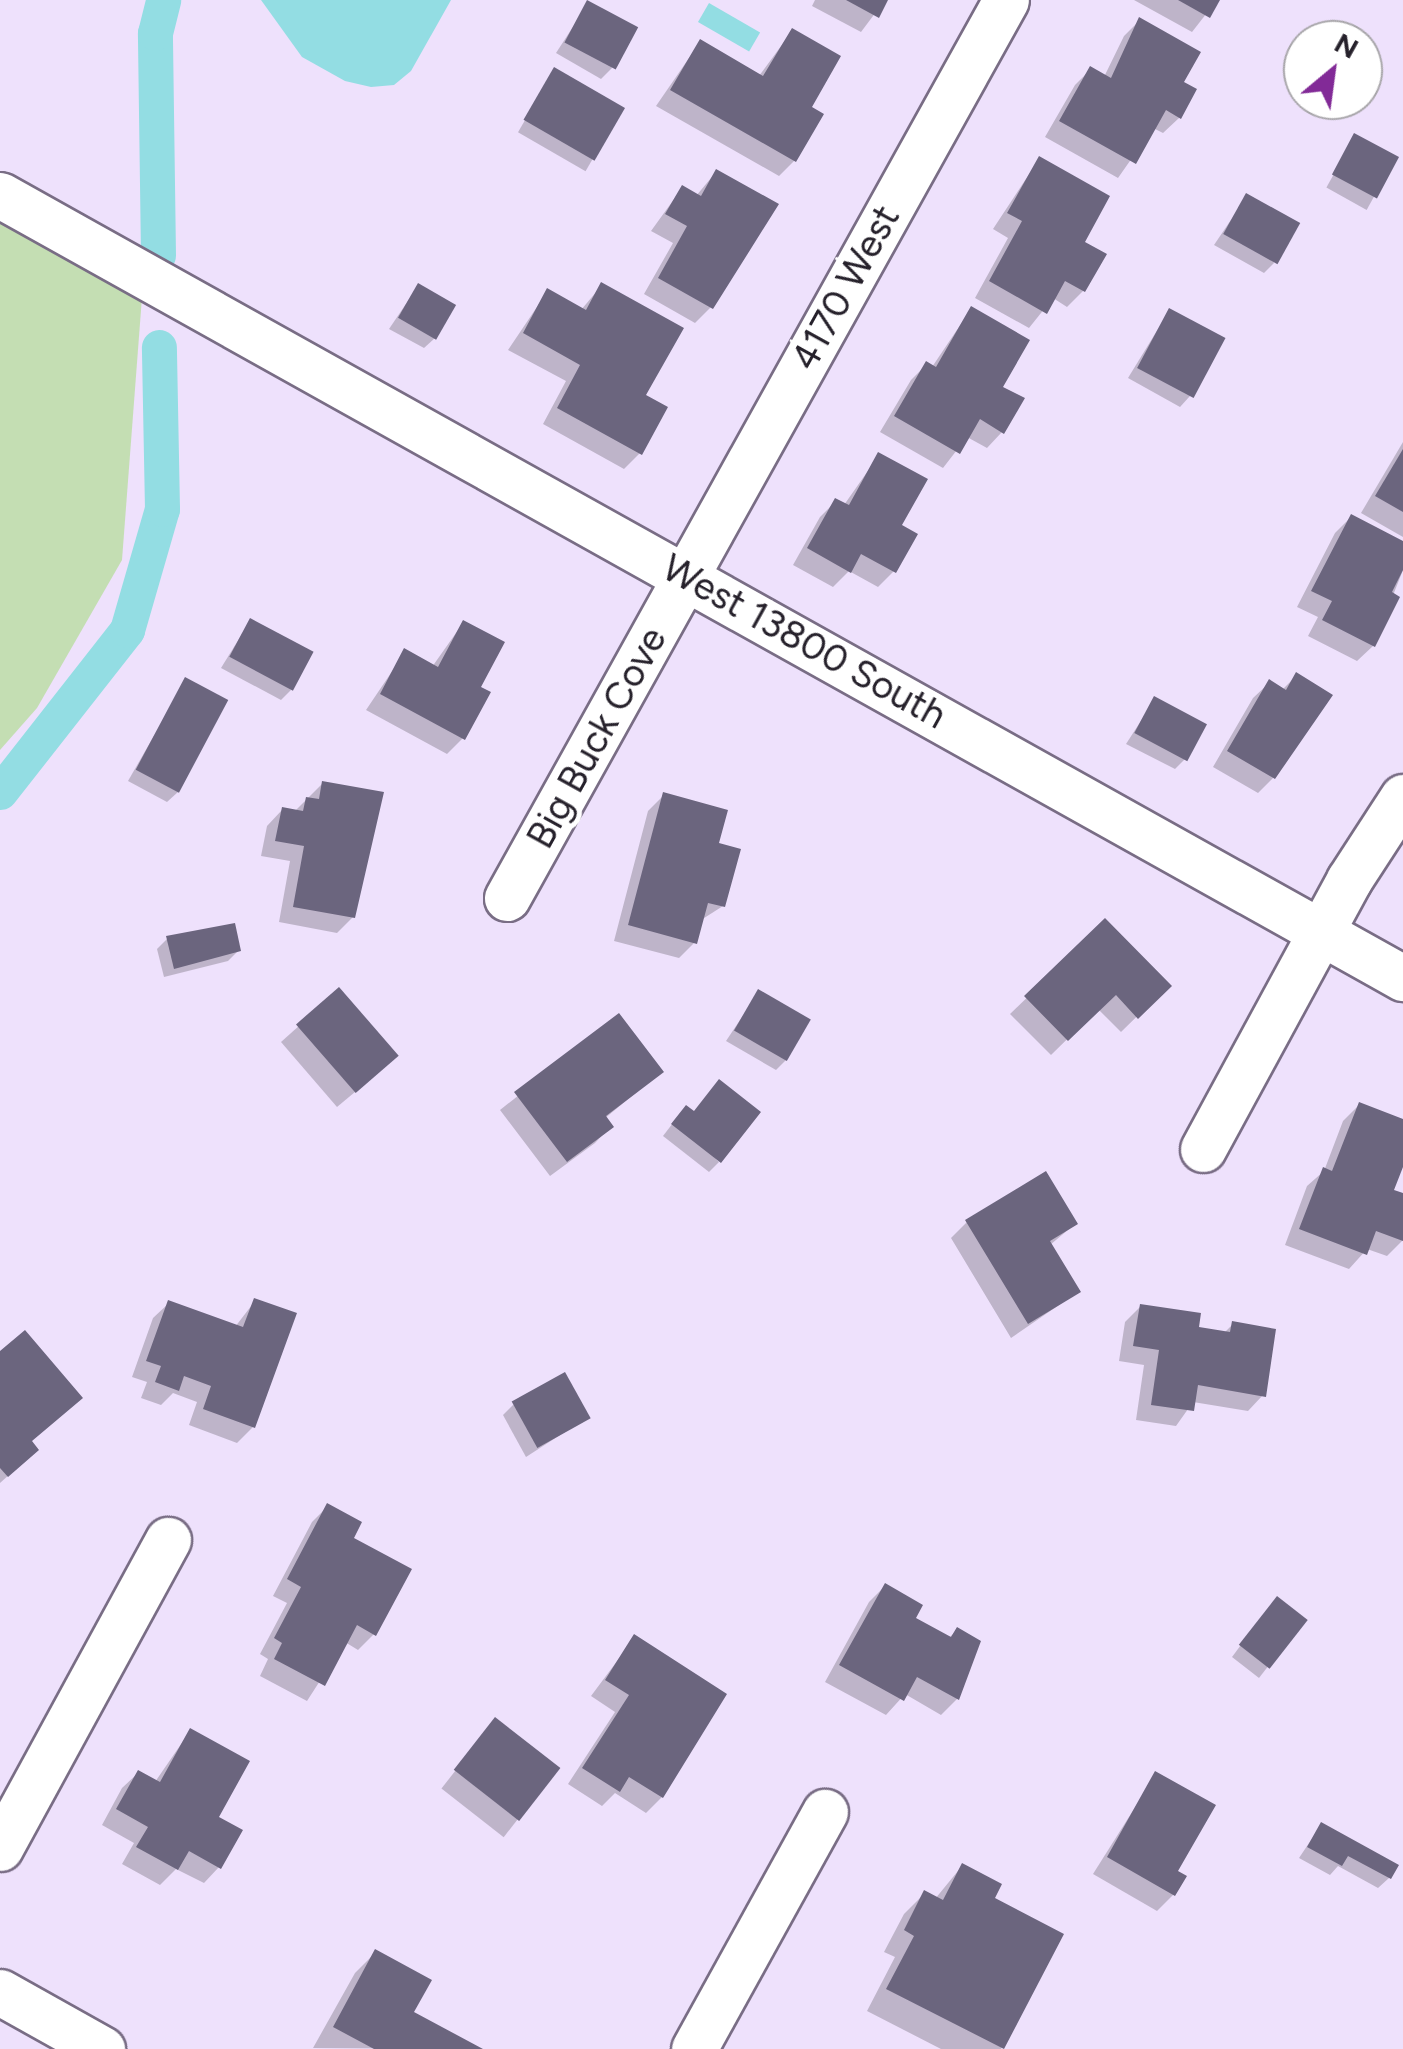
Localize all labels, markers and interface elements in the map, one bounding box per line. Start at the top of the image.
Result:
north arrow [1283,20,1383,120]
text: N [1329,25,1364,66]
street label: 4170 West [782,198,910,378]
street label: West 13800 South [654,545,954,739]
street label: Big Buck Cove [518,620,676,856]

